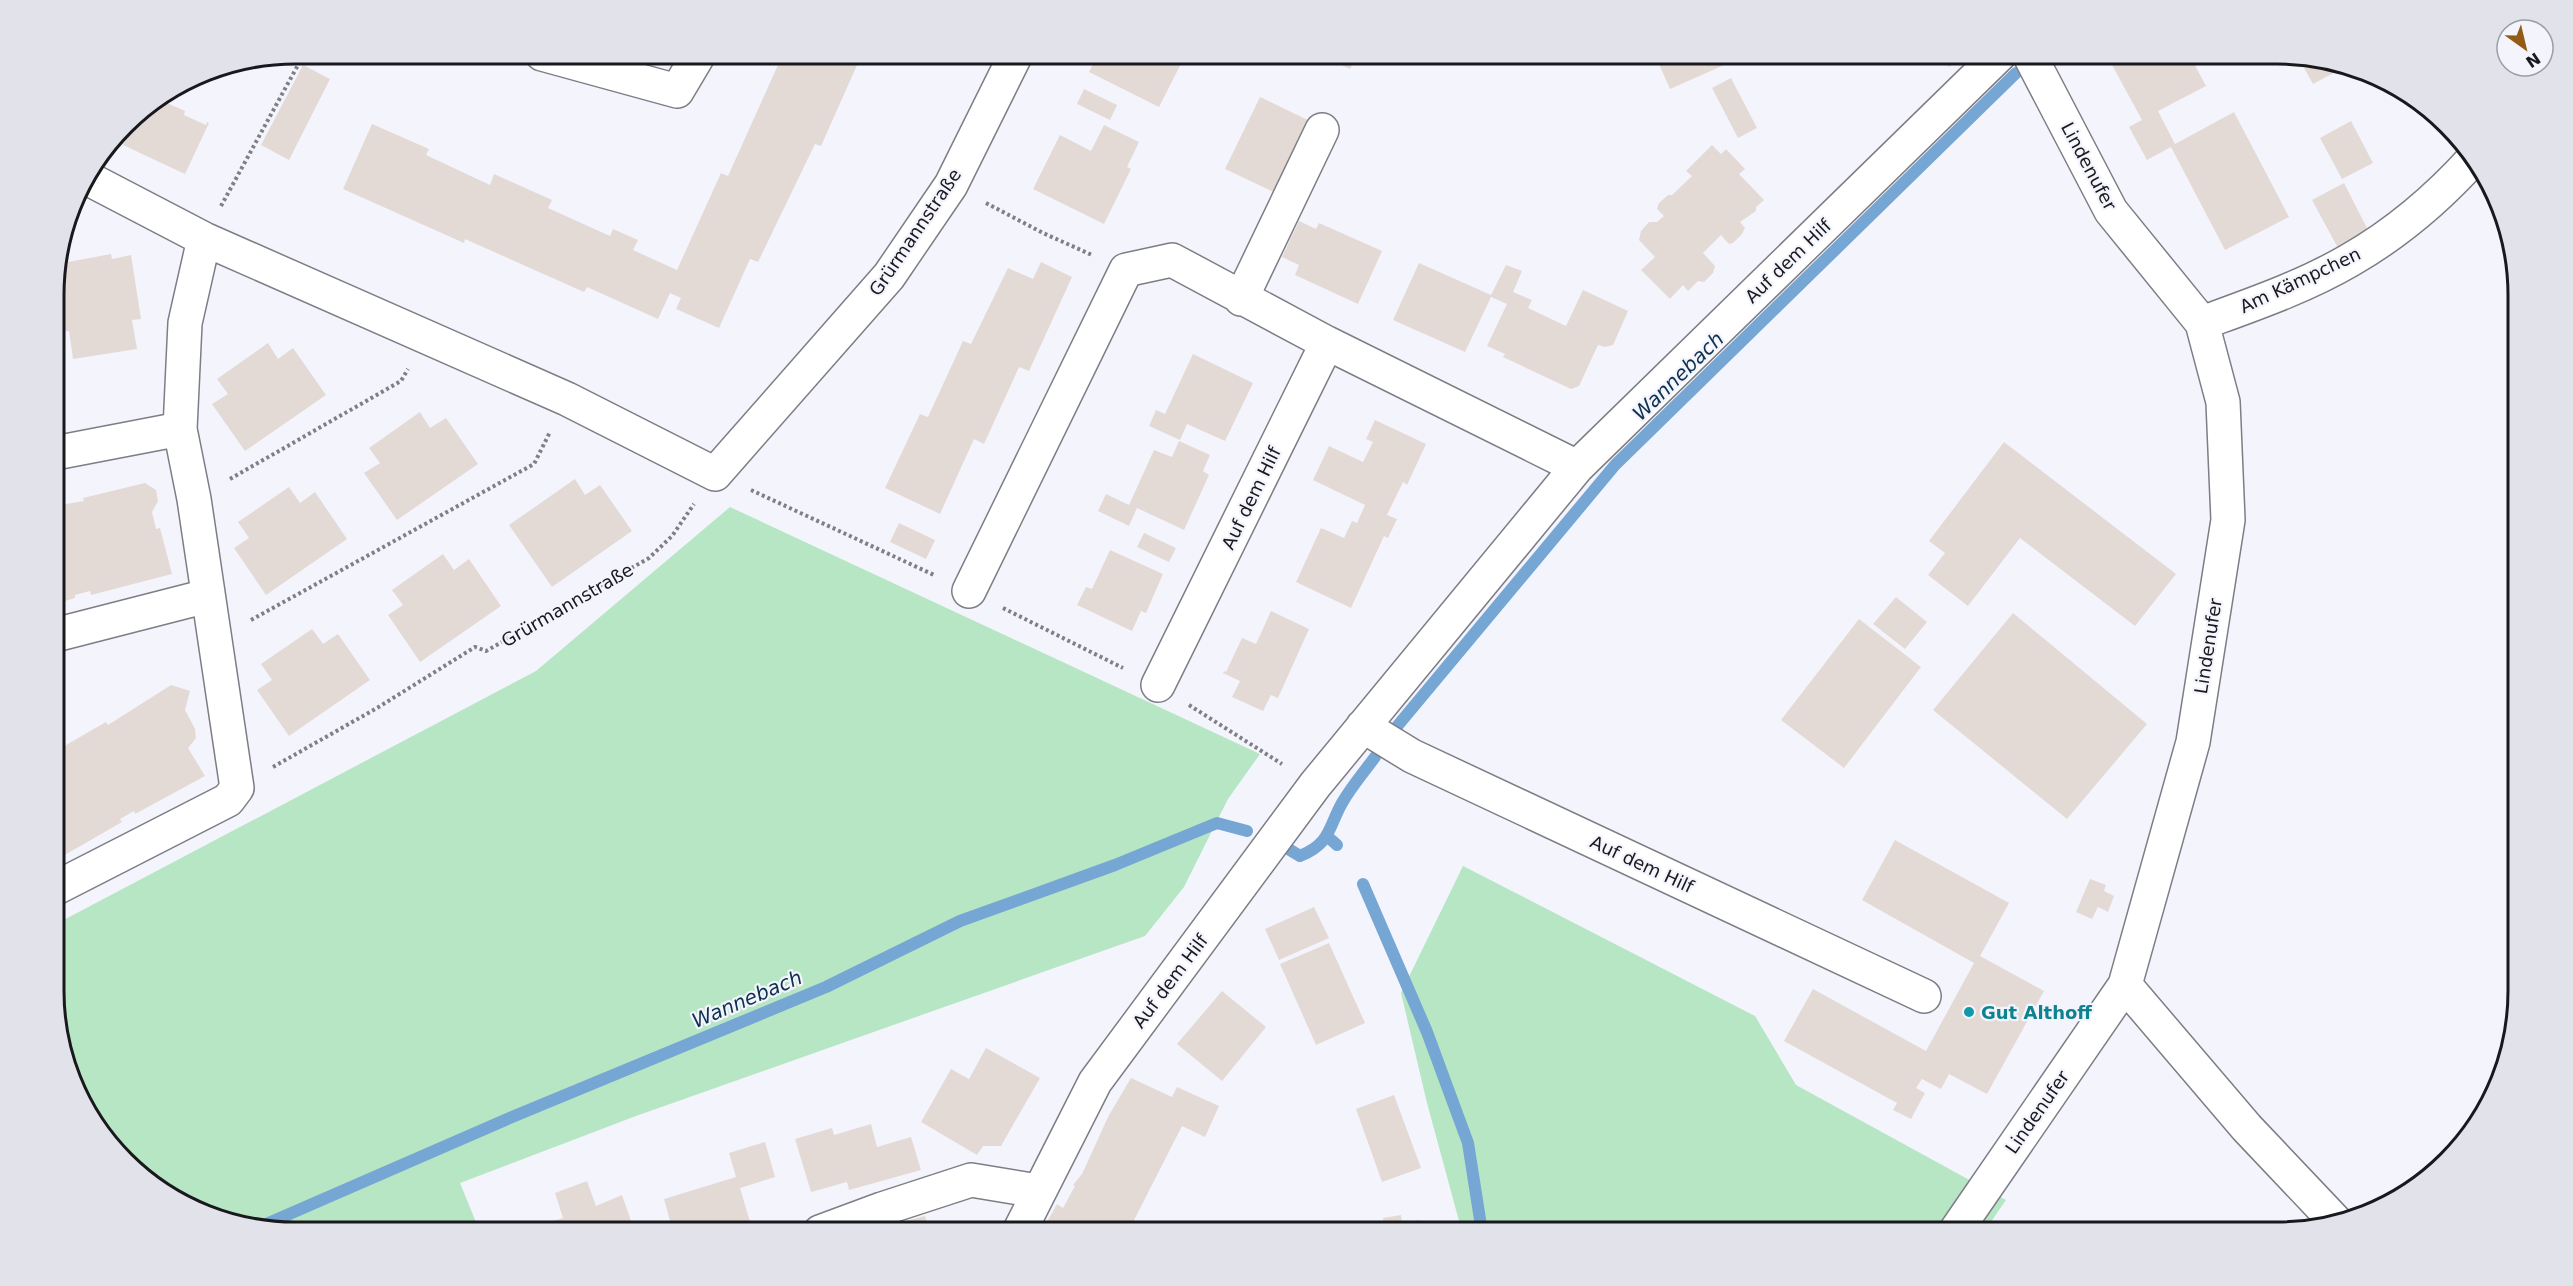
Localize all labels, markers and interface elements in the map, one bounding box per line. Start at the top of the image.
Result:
north arrow [2495,18,2555,78]
text: N [2522,48,2544,72]
street label: Lindenufer [2057,118,2121,214]
street label: Grürmannstraße [865,165,965,299]
street label: Auf dem Hilf [1741,214,1836,307]
street label: Am Kämpchen [2236,243,2364,317]
water label: Wannebach [1628,327,1728,425]
street label: Auf dem Hilf [1217,443,1285,553]
street label: Grürmannstraße [497,559,637,651]
street label: Lindenufer [2190,596,2226,695]
street label: Auf dem Hilf [1587,831,1698,897]
street label: Auf dem Hilf [1128,930,1212,1032]
water label: Wannebach [688,965,806,1033]
place label: Gut Althoff [1981,1002,2092,1023]
marker: Gut Althoff [1962,1005,1976,1019]
street label: Lindenufer [2001,1066,2074,1158]

